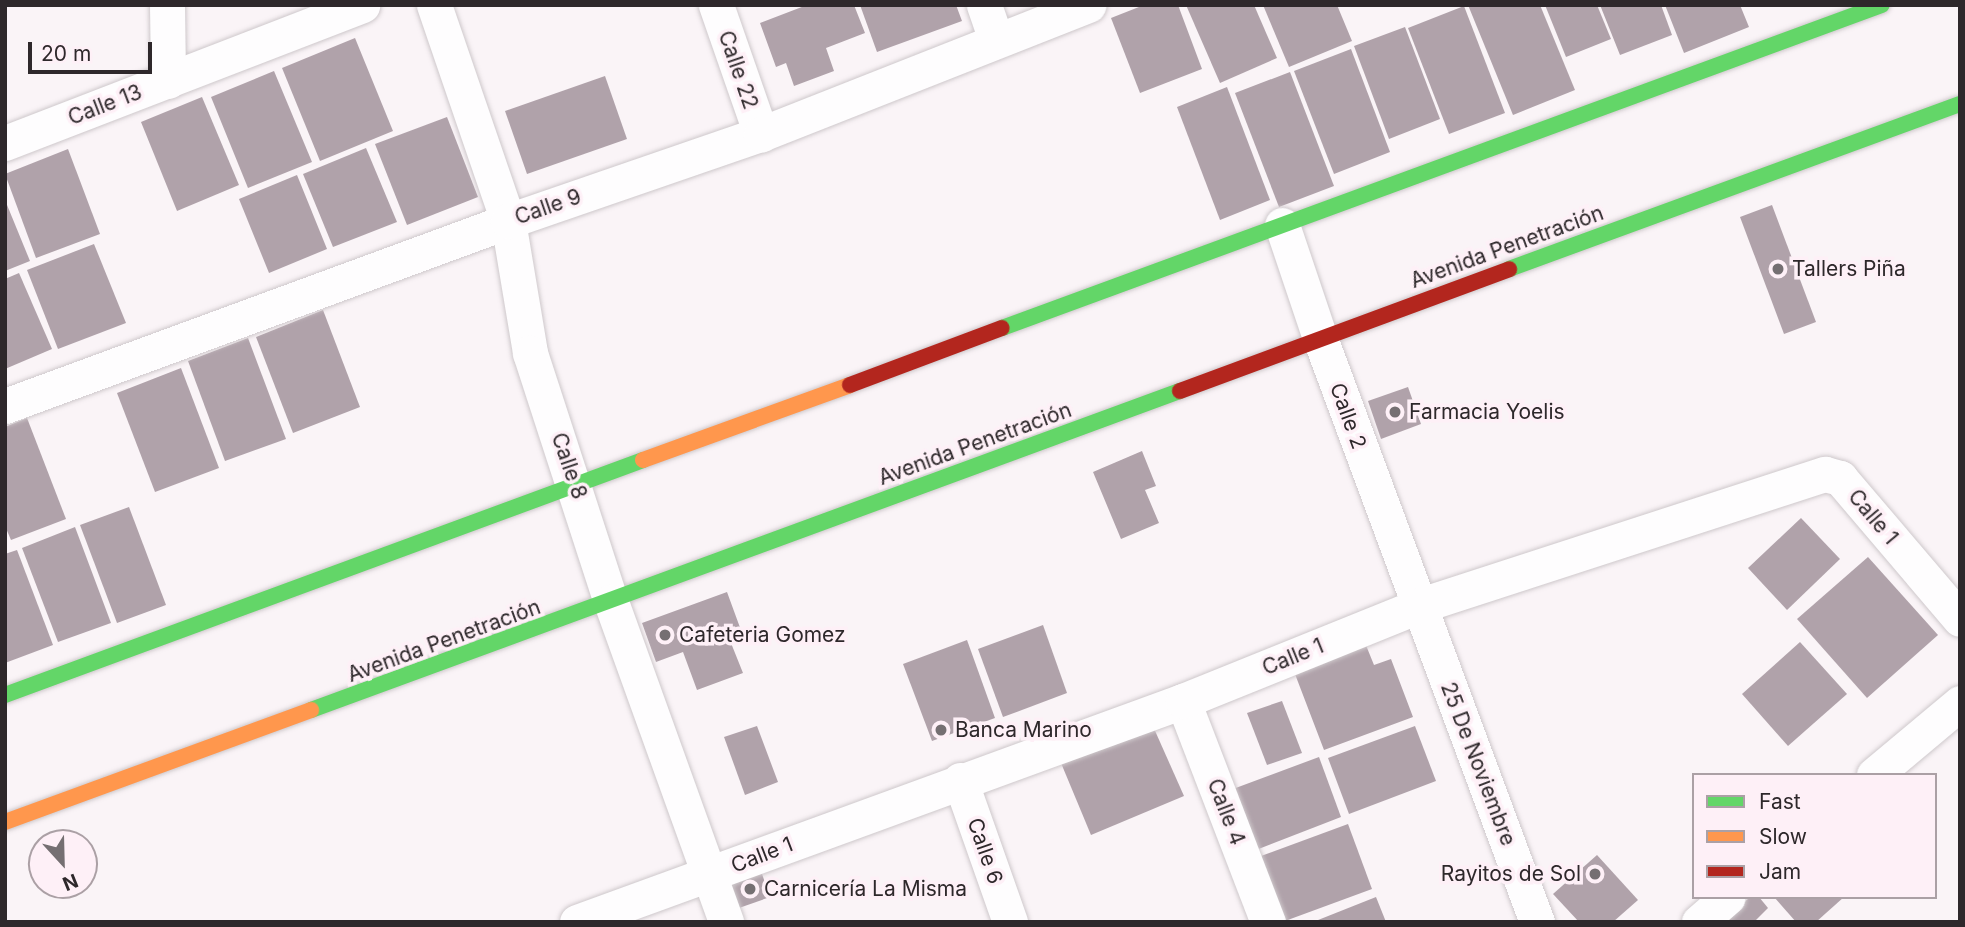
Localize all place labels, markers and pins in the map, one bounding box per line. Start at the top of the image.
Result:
place label: Tallers Piña [1792,256,1906,282]
marker: Tallers Piña [1770,261,1786,277]
place label: Farmacia Yoelis [1409,399,1565,425]
marker: Farmacia Yoelis [1387,404,1403,420]
place label: Cafeteria Gomez [679,622,846,648]
marker: Cafeteria Gomez [657,627,673,643]
place label: Banca Marino [955,717,1092,743]
marker: Banca Marino [933,722,949,738]
place label: Rayitos de Sol [1441,861,1581,887]
marker: Rayitos de Sol [1587,866,1603,882]
place label: Carnicería La Misma [764,876,967,902]
marker: Carnicería La Misma [742,881,758,897]

